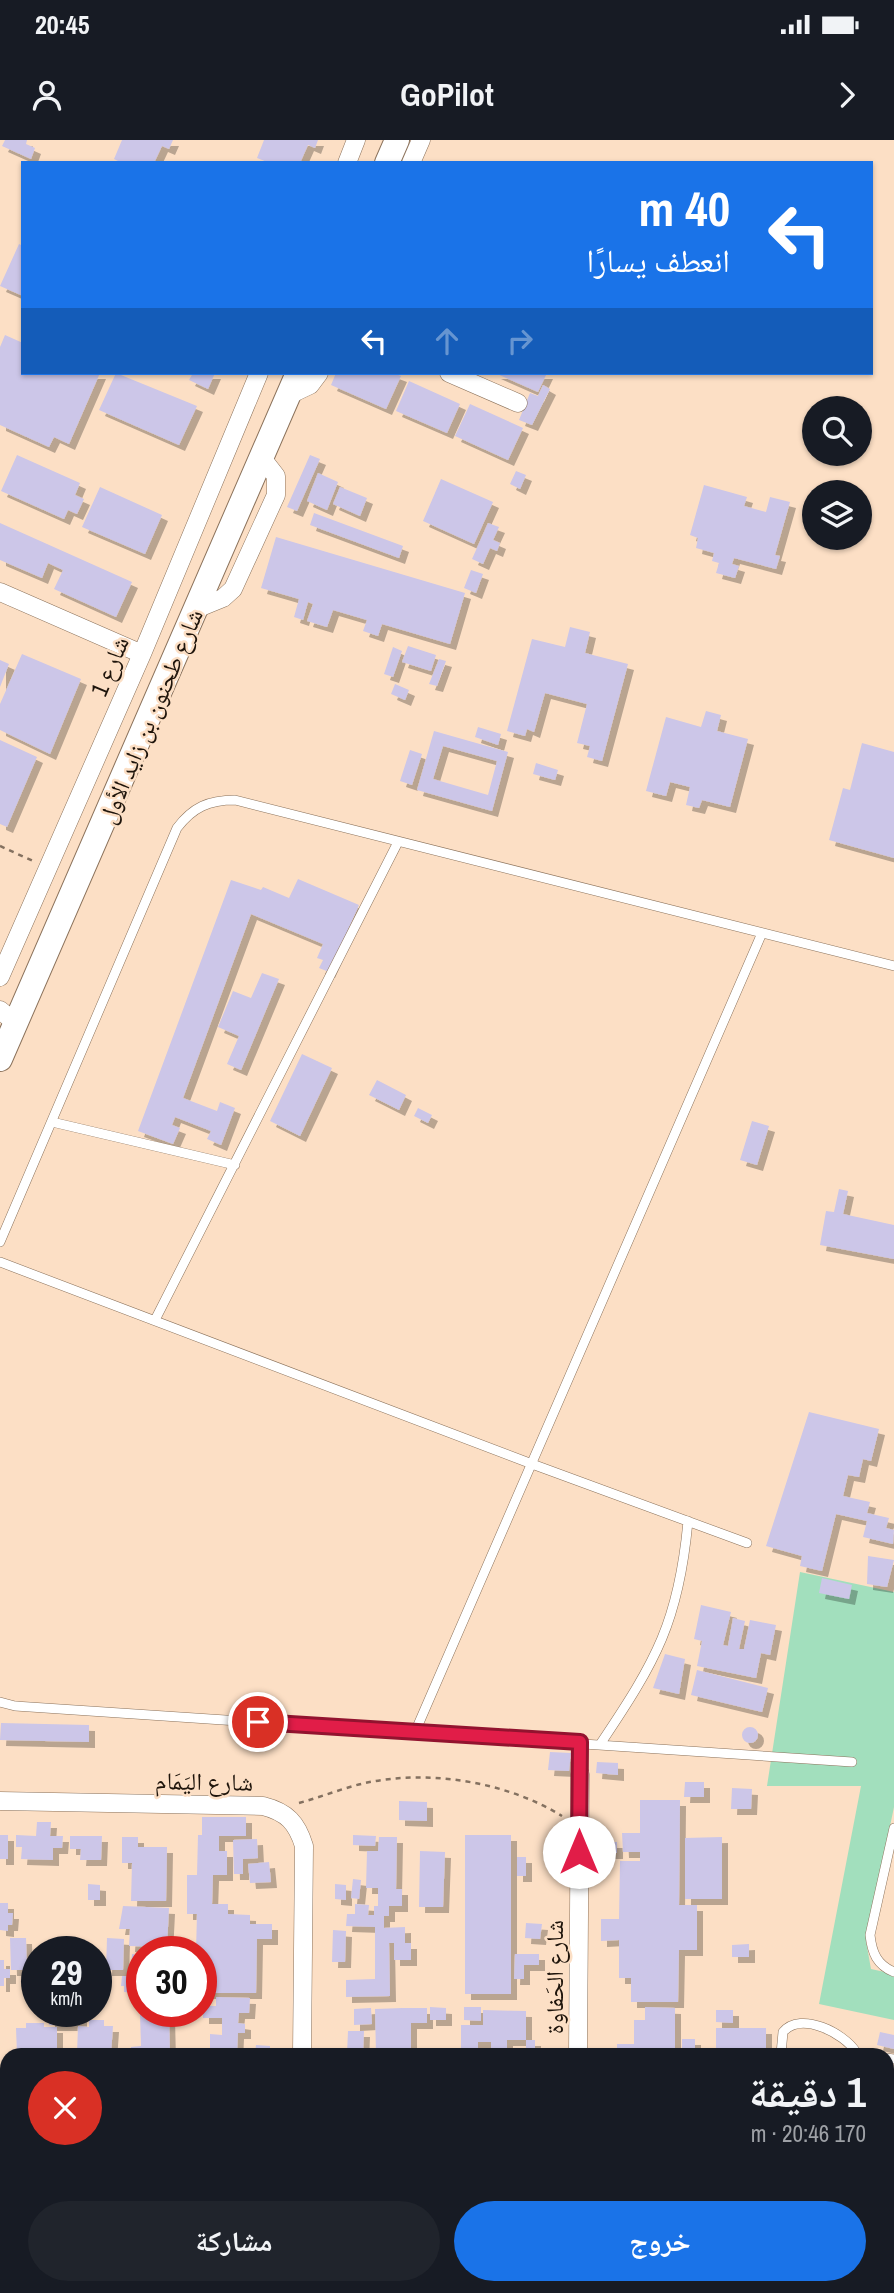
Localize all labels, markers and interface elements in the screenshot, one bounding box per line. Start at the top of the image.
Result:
text: 20:45 [35,7,90,42]
text: GoPilot [400,73,494,116]
icon: person [28,76,66,114]
icon: forward [828,76,866,114]
text: 40 m [638,175,730,241]
icon: left [754,189,845,280]
text: انعطف يسارًا [587,239,730,282]
icon: left [355,322,393,360]
icon: ahead [428,322,466,360]
icon: right [501,322,539,360]
map controls [802,396,872,550]
button: search [802,396,872,466]
button: layers [802,480,872,550]
street label: شارع طحنون بن زايد الأول [90,604,210,828]
street label: شارع 1 [82,631,136,701]
pin [228,1692,288,1752]
icon: arrive [239,1703,277,1741]
street label: شارع اليَمَام [155,1764,253,1799]
position arrow [542,1815,616,1889]
street label: شارع الحَفاوة [538,1920,570,2034]
speed limit sign: 30 [126,1936,217,2027]
text: 29 [51,1949,82,1996]
text: km/h [51,1986,83,2011]
text: 1 دقيقة [749,2064,866,2120]
button: close [28,2071,102,2145]
text: 170 m · 20:46 [751,2118,866,2149]
button: مشاركة [28,2201,440,2281]
button: خروج [454,2201,866,2281]

